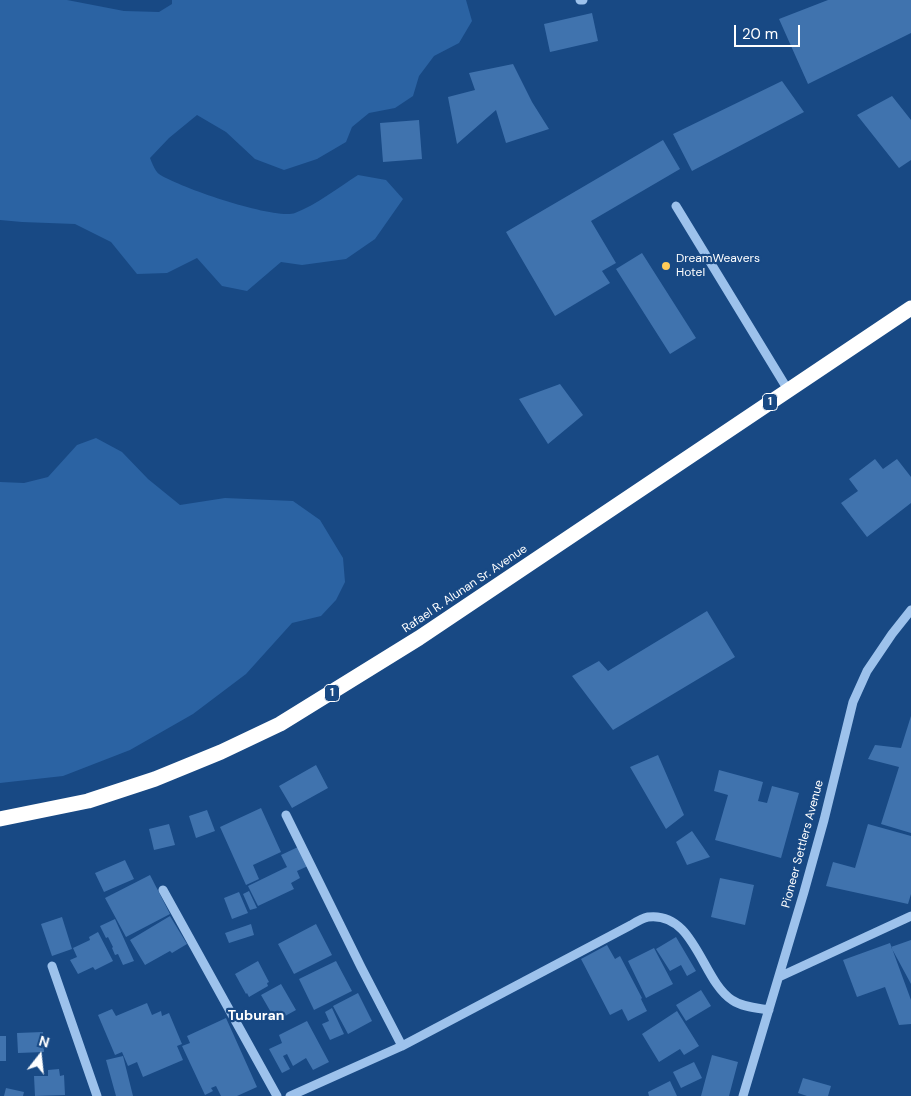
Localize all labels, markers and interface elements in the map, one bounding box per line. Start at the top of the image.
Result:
scale bar [736,15,802,47]
text: 20 m [742,24,778,44]
place label: DreamWeavers Hotel [676,252,760,280]
marker: DreamWeavers Hotel [660,260,672,272]
road number: 1 [762,394,778,411]
street label: Rafael R. Alunan Sr. Avenue [400,542,530,636]
road number: 1 [324,684,340,701]
street label: Pioneer Settlers Avenue [779,778,827,910]
district label: Tuburan [228,1008,284,1024]
north arrow [15,1031,65,1081]
text: N [37,1032,52,1052]

